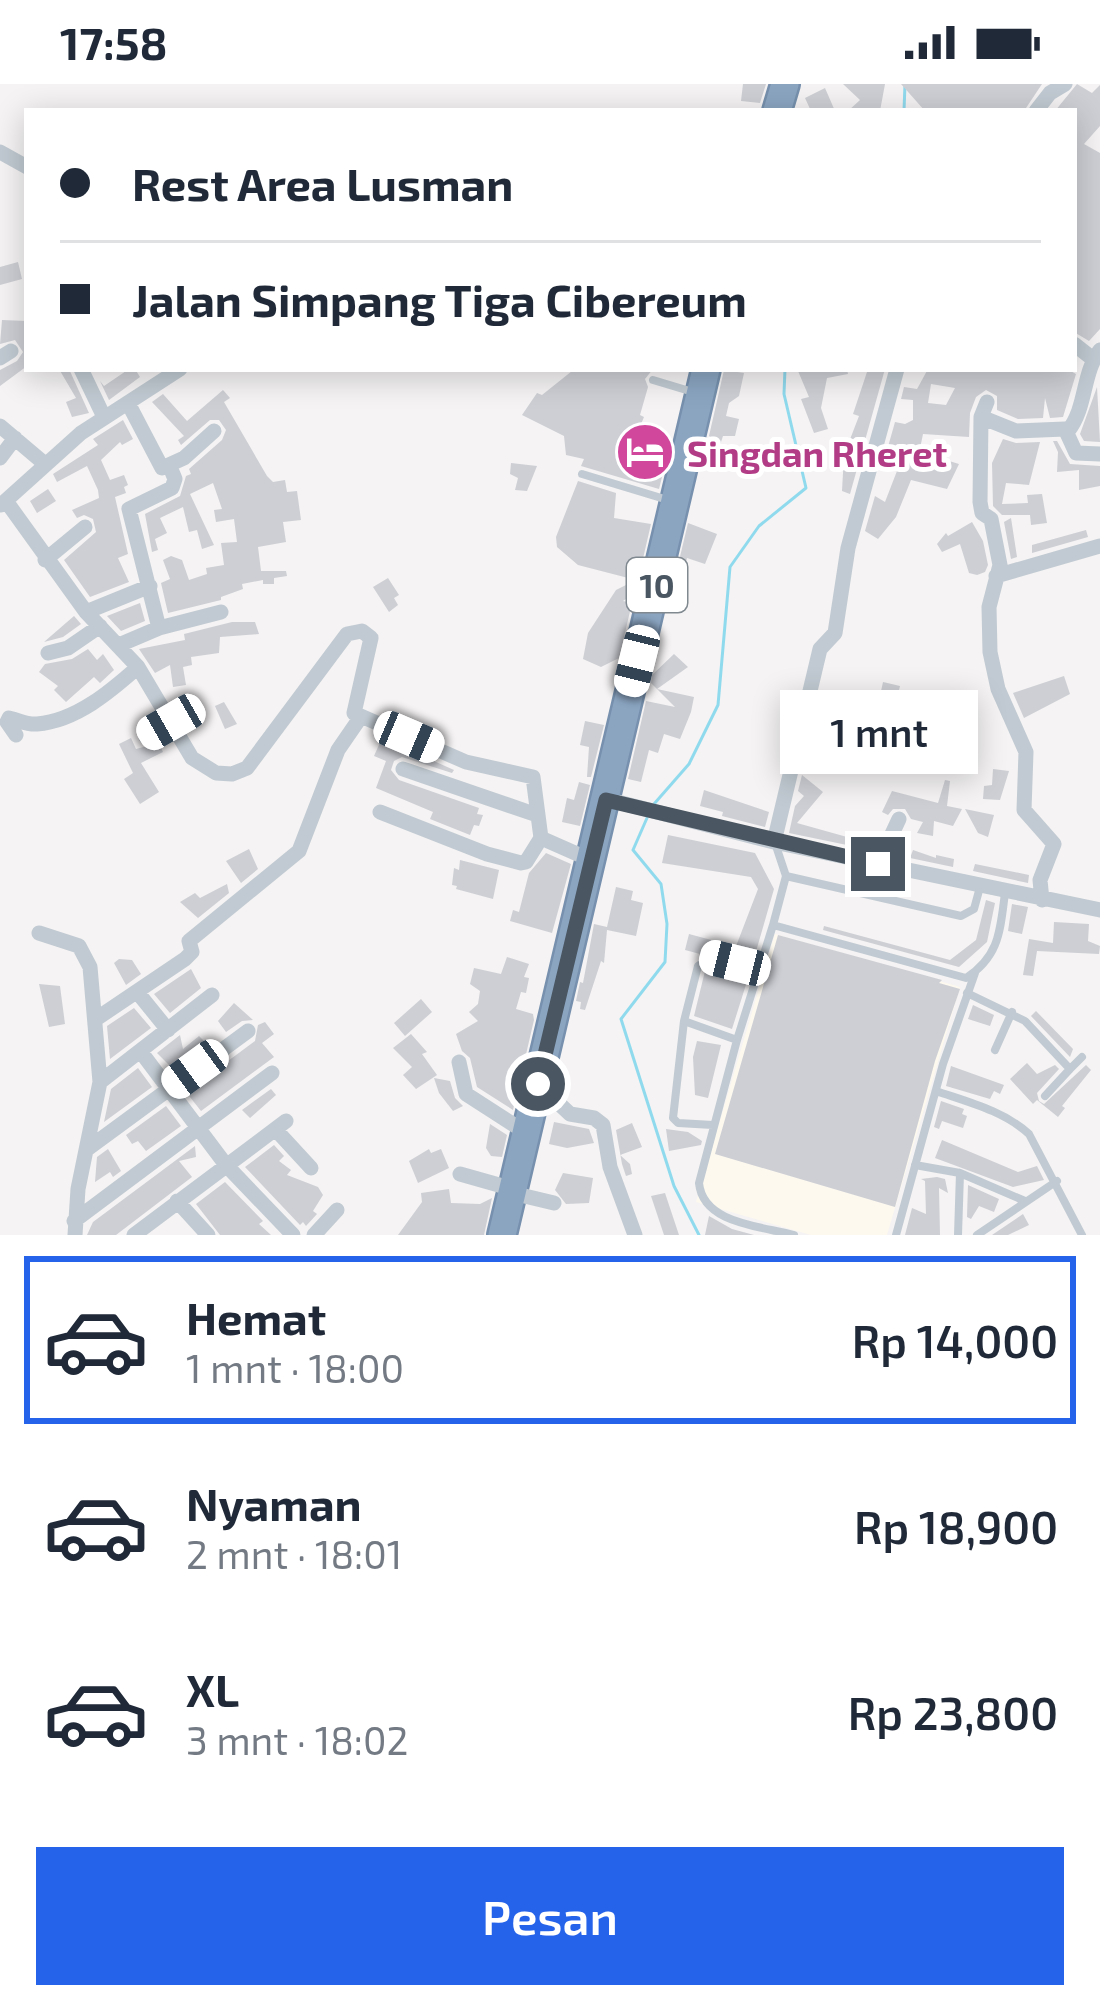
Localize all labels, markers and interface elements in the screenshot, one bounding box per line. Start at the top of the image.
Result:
text: 17:58 [60,15,168,69]
text: Rest Area Lusman [132,156,513,210]
text: Jalan Simpang Tiga Cibereum [132,272,747,326]
hotel icon: Singdan Rheret [614,421,676,483]
place label: Singdan Rheret [687,431,947,474]
road number: 10 [627,558,687,612]
car [611,622,663,700]
car [131,688,211,756]
callout: 1 mnt [779,690,977,774]
car [369,706,449,768]
text: 1 mnt [830,708,928,755]
route end [851,837,905,891]
car [696,937,774,989]
car [155,1033,235,1105]
route start [511,1057,565,1111]
icon: car [42,1286,150,1394]
text: Hemat [186,1290,326,1344]
text: Rp 14,000 [852,1313,1058,1367]
text: 1 mnt · 18:00 [186,1344,404,1391]
icon: car [42,1472,150,1580]
text: Nyaman [186,1476,362,1530]
text: Rp 18,900 [854,1499,1058,1553]
text: 2 mnt · 18:01 [186,1530,402,1577]
icon: car [42,1658,150,1766]
text: XL [186,1662,239,1716]
text: Rp 23,800 [848,1685,1058,1739]
text: 3 mnt · 18:02 [186,1716,409,1763]
button: Pesan [36,1847,1064,1985]

